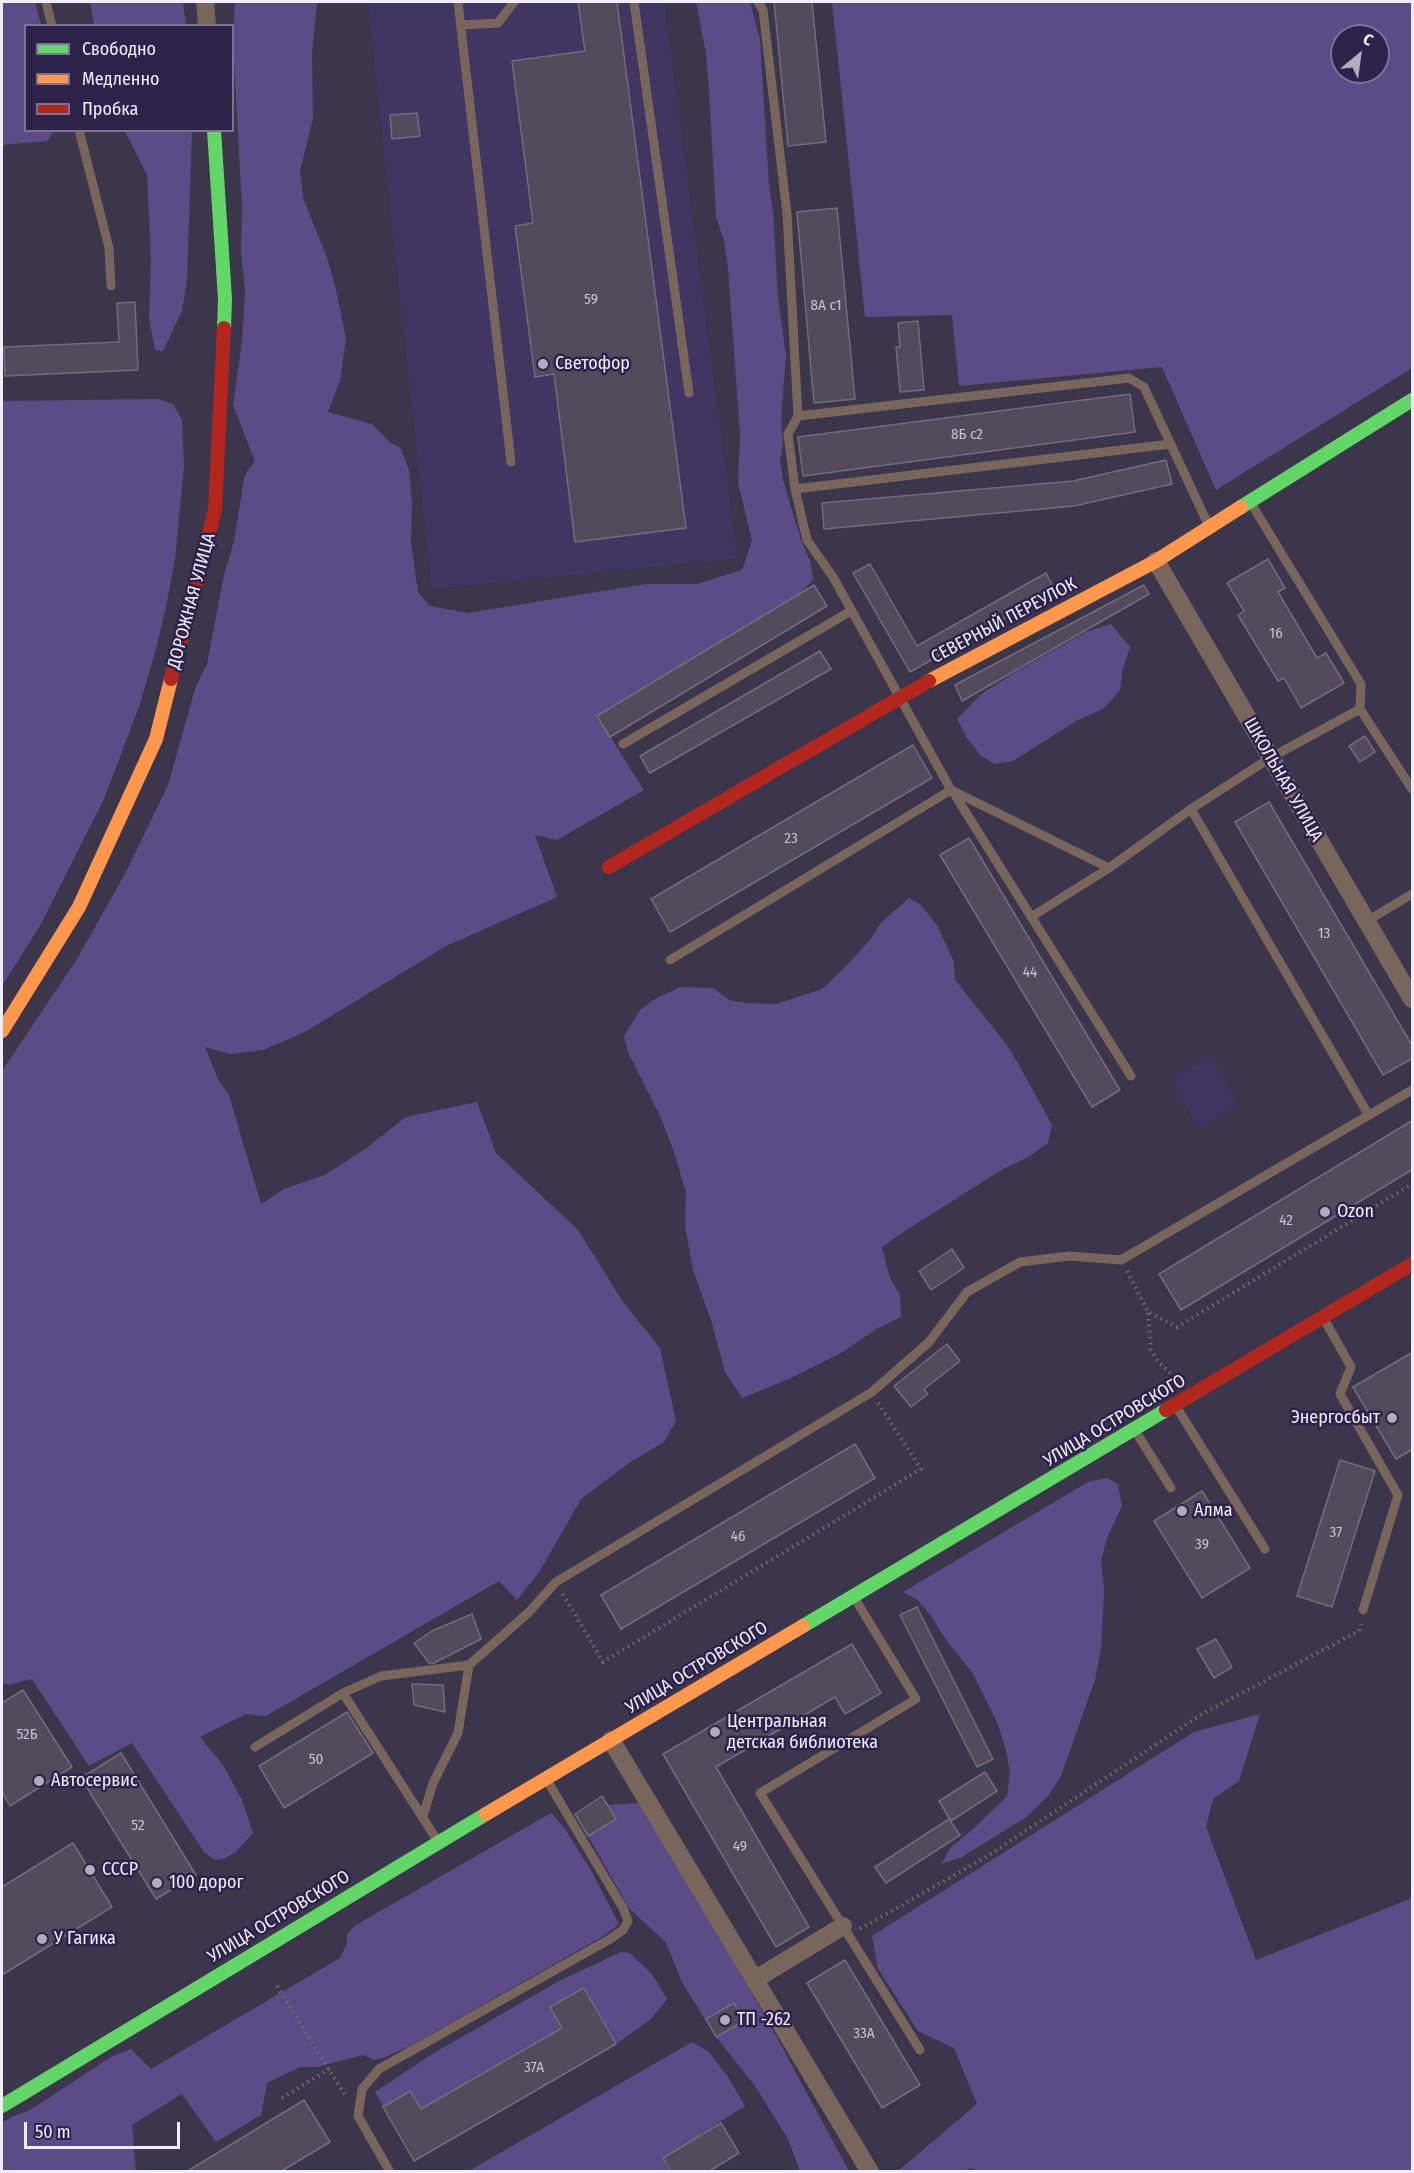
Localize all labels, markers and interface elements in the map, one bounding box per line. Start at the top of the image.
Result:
legend [24,24,234,132]
north arrow [1330,24,1390,84]
text: С [1360,29,1376,50]
text: Свободно [82,38,156,60]
text: Медленно [82,68,160,90]
text: Пробка [82,98,138,120]
house number: 59 [584,291,598,309]
house number: 8А с1 [810,297,842,315]
place label: Светофор [555,353,630,375]
marker: Светофор [536,357,550,371]
house number: 8Б с2 [951,426,983,444]
street label: ДОРОЖНАЯ УЛИЦА [163,531,221,671]
street label: СЕВЕРНЫЙ ПЕРЕУЛОК [928,574,1080,668]
house number: 16 [1269,625,1283,643]
street label: ШКОЛЬНАЯ УЛИЦА [1239,714,1327,846]
house number: 23 [784,830,798,848]
house number: 13 [1318,925,1330,943]
house number: 44 [1023,964,1037,982]
place label: Ozon [1337,1201,1374,1223]
marker: Ozon [1318,1205,1332,1219]
house number: 42 [1279,1212,1293,1230]
street label: УЛИЦА ОСТРОВСКОГО [1040,1370,1190,1472]
place label: Энергосбыт [1291,1407,1380,1429]
marker: Энергосбыт [1385,1411,1399,1425]
place label: Алма [1194,1500,1232,1522]
marker: Алма [1175,1504,1189,1518]
house number: 37 [1330,1524,1342,1542]
house number: 46 [731,1528,745,1546]
house number: 39 [1195,1536,1209,1554]
street label: УЛИЦА ОСТРОВСКОГО [622,1617,772,1719]
place label: Центральная детская библиотека [727,1711,878,1754]
marker: Центральная детская библиотека [708,1725,722,1739]
house number: 52Б [16,1726,38,1744]
house number: 50 [309,1751,323,1769]
place label: Автосервис [51,1770,138,1792]
marker: Автосервис [32,1774,46,1788]
house number: 52 [131,1817,145,1835]
house number: 49 [733,1838,747,1856]
place label: СССР [102,1859,138,1881]
marker: СССР [83,1863,97,1877]
street label: УЛИЦА ОСТРОВСКОГО [204,1866,354,1968]
place label: 100 дорог [169,1872,244,1894]
marker: 100 дорог [150,1876,164,1890]
place label: У Гагика [54,1928,116,1950]
marker: У Гагика [35,1932,49,1946]
place label: ТП -262 [737,2009,791,2031]
marker: ТП -262 [718,2013,732,2027]
house number: 33А [853,2025,875,2043]
house number: 37А [524,2059,544,2077]
scale bar [27,2110,183,2148]
text: 50 m [35,2121,71,2143]

